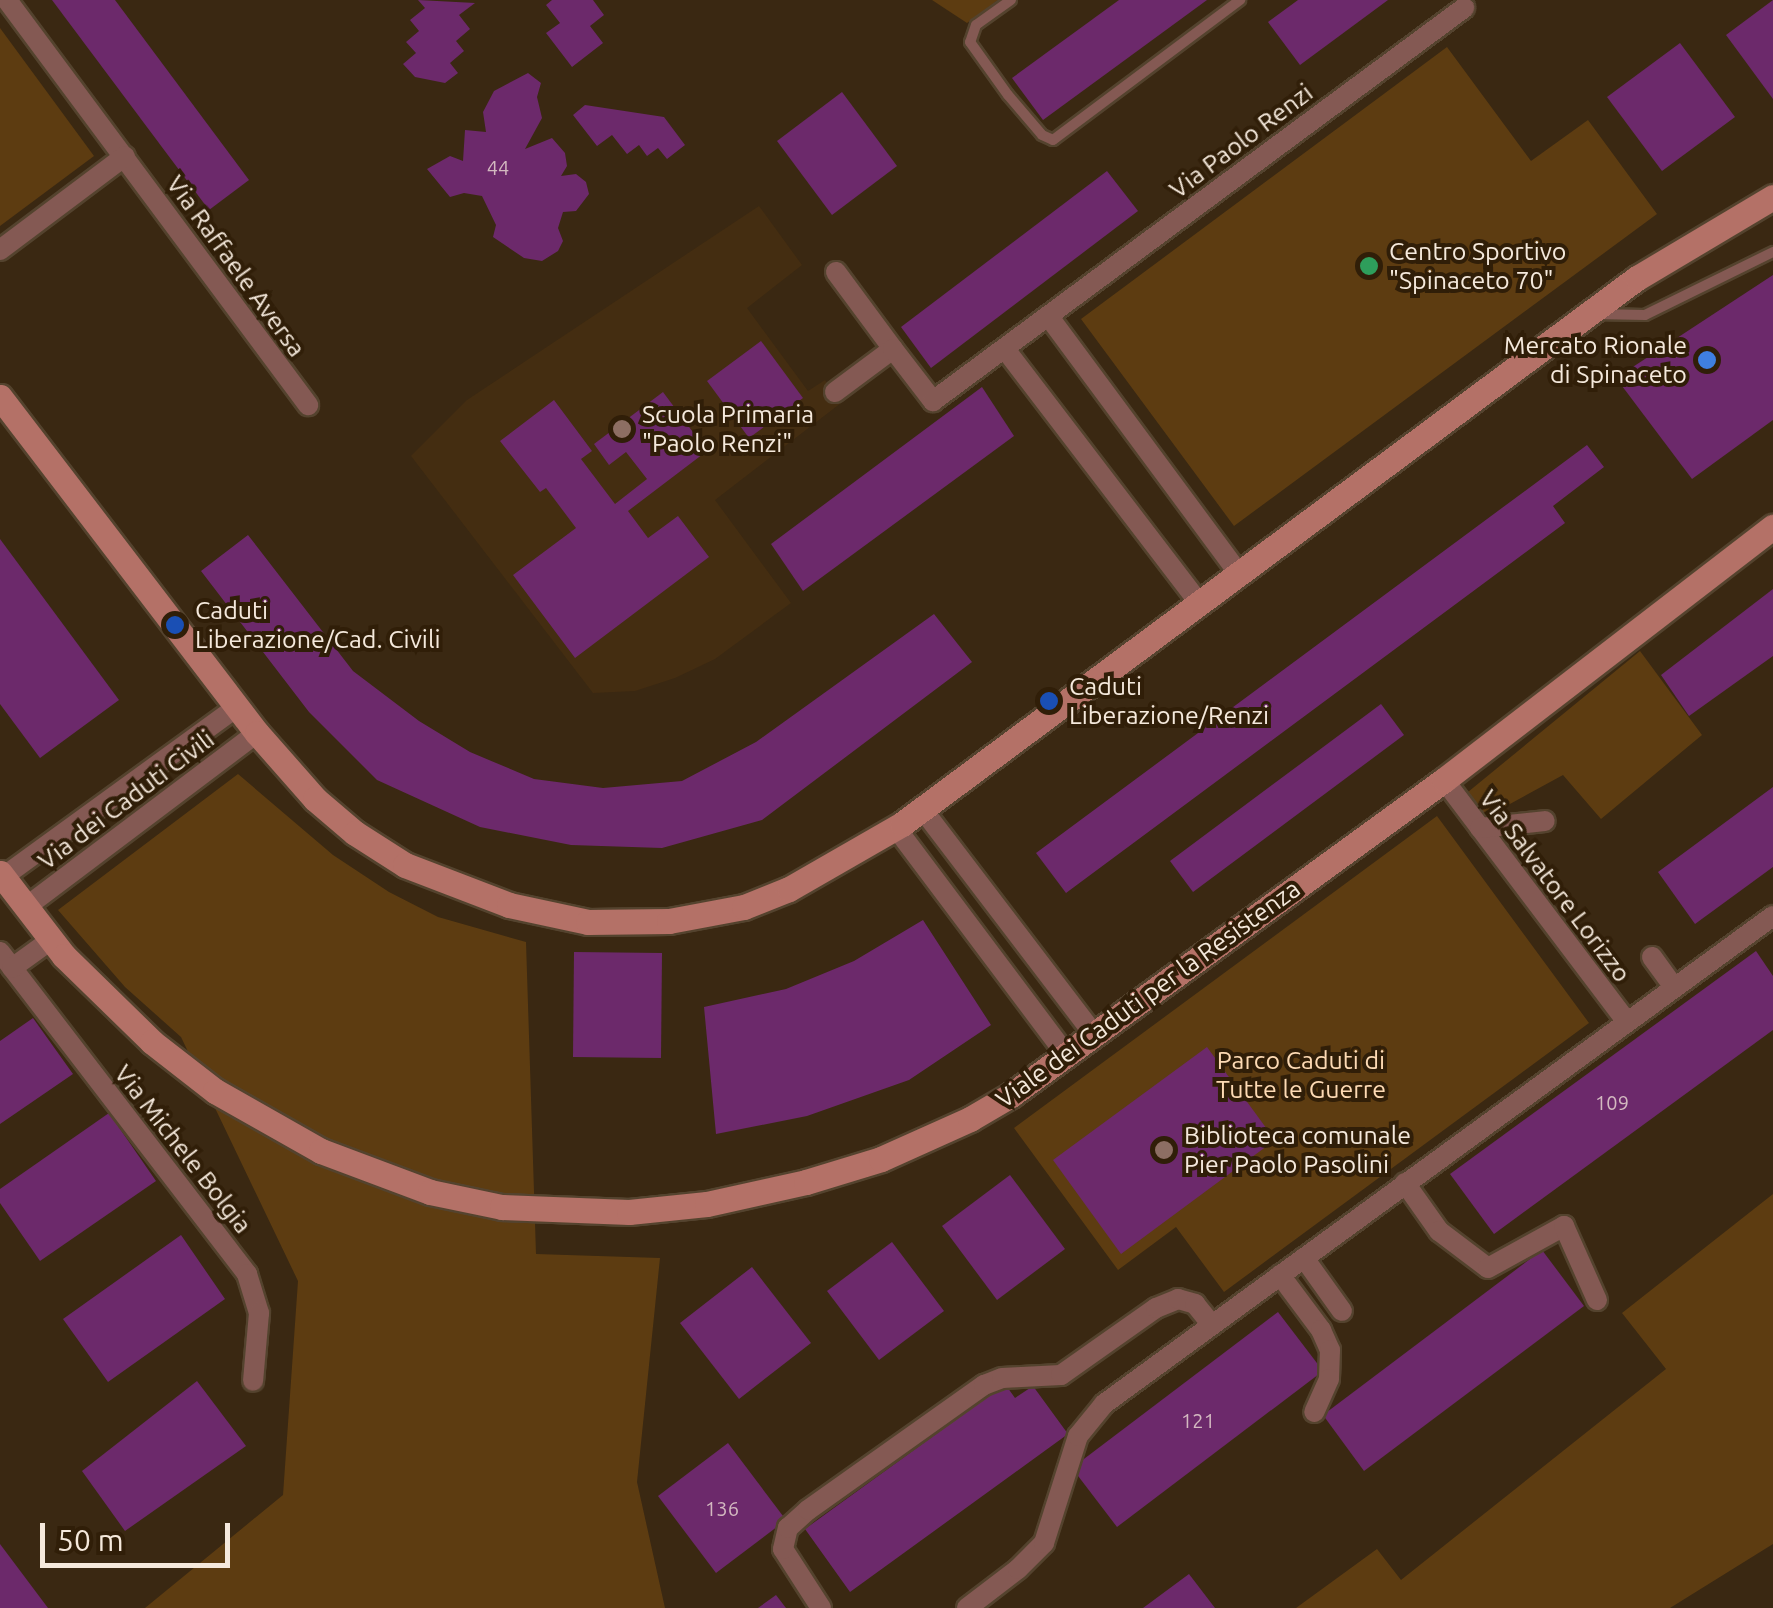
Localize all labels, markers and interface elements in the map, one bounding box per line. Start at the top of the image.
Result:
street label: Via Paolo Renzi [1163,77,1319,205]
house number: 44 [487,155,509,179]
street label: Via Raffaele Aversa [160,170,312,362]
place label: Centro Sportivo "Spinaceto 70" [1389,237,1566,296]
marker: Centro Sportivo "Spinaceto 70" [1358,255,1380,277]
place label: Mercato Rionale di Spinaceto [1504,331,1687,390]
marker: Mercato Rionale di Spinaceto [1696,349,1718,371]
place label: Scuola Primaria "Paolo Renzi" [642,400,814,459]
marker: Scuola Primaria "Paolo Renzi" [611,418,633,440]
place label: Caduti Liberazione/Cad. Civili [195,596,441,655]
marker: Caduti Liberazione/Cad. Civili [164,614,186,636]
place label: Caduti Liberazione/Renzi [1069,672,1269,731]
marker: Caduti Liberazione/Renzi [1038,690,1060,712]
street label: Via dei Caduti Civili [32,724,220,876]
street label: Via Salvatore Lorizzo [1473,784,1637,988]
street label: Viale dei Caduti per la Resistenza [990,874,1306,1114]
park label: Parco Caduti di Tutte le Guerre [1216,1046,1386,1105]
street label: Via Michele Bolgia [108,1059,258,1239]
house number: 109 [1595,1090,1629,1114]
place label: Biblioteca comunale Pier Paolo Pasolini [1184,1121,1411,1180]
marker: Biblioteca comunale Pier Paolo Pasolini [1153,1139,1175,1161]
house number: 121 [1181,1408,1215,1432]
house number: 136 [705,1496,739,1520]
scale bar [45,1503,235,1565]
text: 50 m [57,1523,124,1557]

